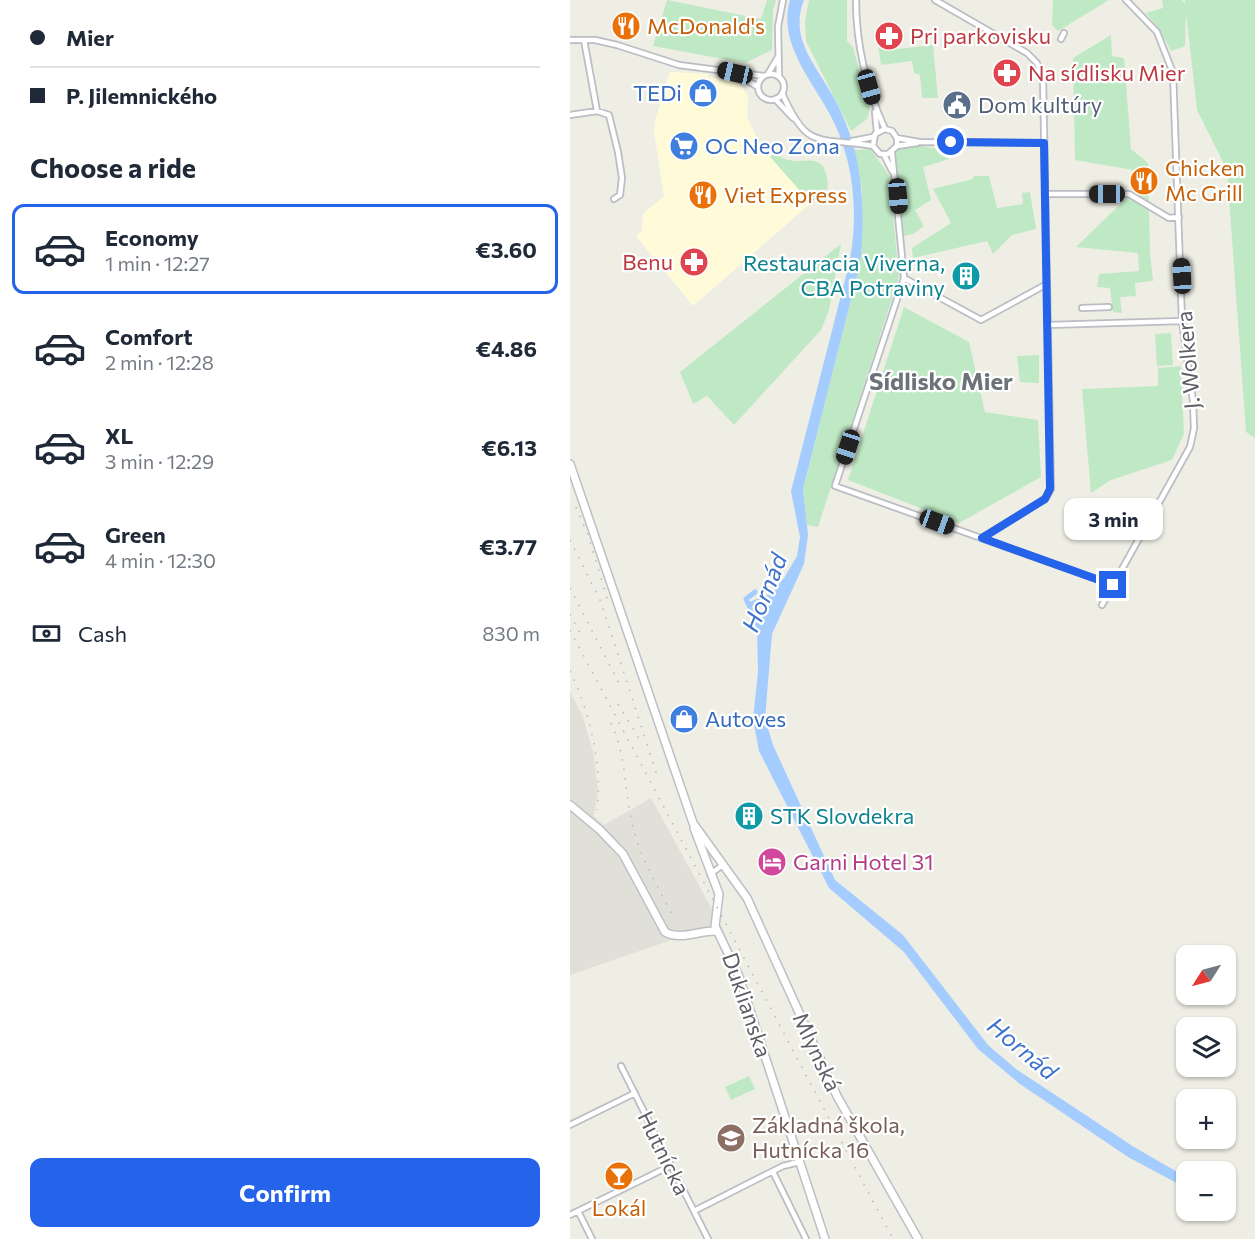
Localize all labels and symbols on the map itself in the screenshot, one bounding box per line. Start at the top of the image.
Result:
restaurant icon: McDonald's [610,10,642,42]
place label: McDonald's [647,12,765,39]
pharmacy icon: Pri parkovisku [873,20,905,52]
place label: Pri parkovisku [910,22,1051,49]
pharmacy icon: Na sídlisku Mier [991,57,1023,89]
place label: Na sídlisku Mier [1028,59,1186,86]
car [715,60,755,86]
car [855,67,883,107]
shop icon: TEDi [687,77,719,109]
place label: TEDi [633,79,682,106]
public building icon: Dom kultúry [941,89,973,121]
place label: Dom kultúry [978,91,1102,118]
route start [937,128,964,155]
supermarket icon: OC Neo Zona [668,130,700,162]
place label: OC Neo Zona [705,132,840,159]
place label: Chicken Mc Grill [1165,154,1245,206]
restaurant icon: Chicken Mc Grill [1128,165,1160,197]
car [887,177,909,215]
restaurant icon: Viet Express [687,179,719,211]
place label: Viet Express [724,181,847,208]
car [1089,185,1125,203]
pharmacy icon: Benu [678,246,710,278]
place label: Benu [622,248,673,275]
place label: Restauracia Viverna, CBA Potraviny [743,249,945,301]
car [1172,258,1192,294]
building icon: Restauracia Viverna, CBA Potraviny [950,260,982,292]
street label: J. Wolkera [1170,310,1205,410]
district label: Sídlisko Mier [869,366,1013,395]
car [834,427,862,467]
callout: 3 min [1064,498,1162,540]
car [917,507,957,537]
water label: Hornád [735,548,793,636]
route end [1099,571,1126,598]
shop icon: Autoves [668,703,700,735]
place label: Autoves [705,705,786,732]
building icon: STK Slovdekra [733,800,765,832]
place label: STK Slovdekra [770,802,914,829]
hotel icon: Garni Hotel 31 [756,846,788,878]
place label: Garni Hotel 31 [793,848,934,875]
north arrow [1176,945,1236,1005]
street label: Duklianska [717,949,778,1061]
street label: Mlynská [787,1008,847,1096]
water label: Hornád [982,1010,1065,1086]
street label: Hutnícka [633,1106,696,1199]
place label: Základná škola, Hutnícka 16 [752,1111,905,1163]
school or university icon: Základná škola, Hutnícka 16 [715,1122,747,1154]
bar icon: Lokál [603,1160,635,1192]
place label: Lokál [592,1194,646,1221]

